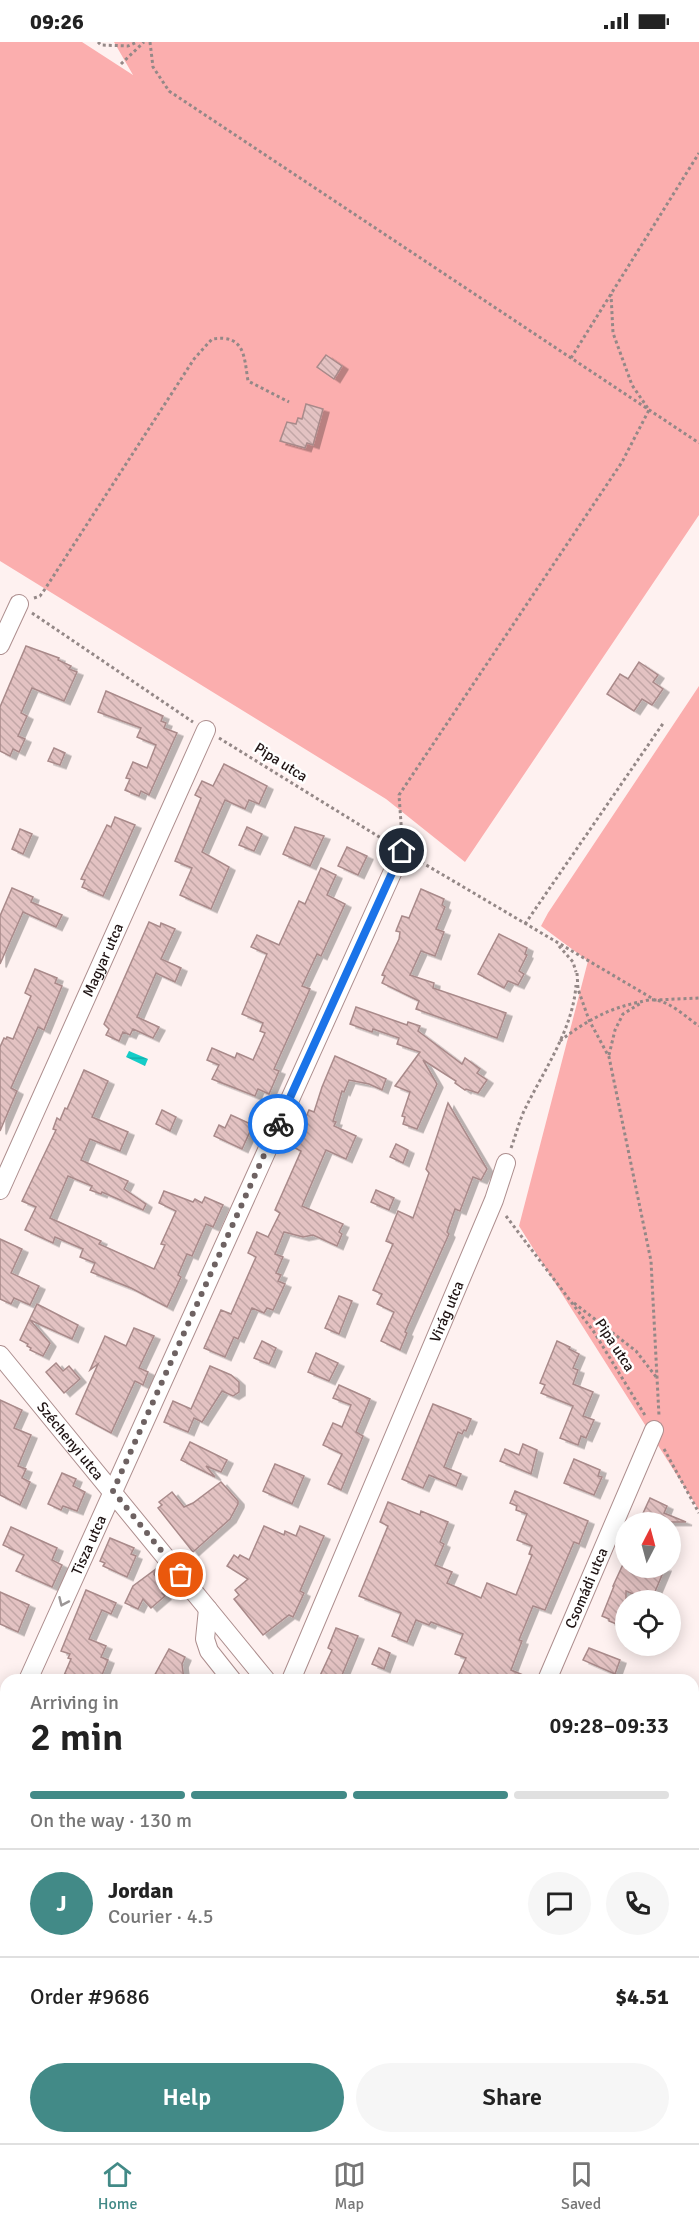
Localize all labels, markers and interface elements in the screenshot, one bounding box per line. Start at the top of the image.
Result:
text: 09:26 [30,8,84,35]
street label: Pipa utca [251,739,311,785]
pin [376,825,427,876]
icon: home [385,834,418,867]
street label: Magyar utca [79,920,127,1000]
courier [248,1094,308,1154]
icon: bike [262,1108,295,1141]
street label: Virág utca [426,1278,468,1345]
street label: Pipa utca [591,1315,639,1375]
street label: Széchenyi utca [33,1398,108,1484]
street label: Tisza utca [68,1512,110,1578]
north arrow [615,1512,681,1578]
map controls [615,1512,681,1656]
street label: Csomádi utca [561,1545,612,1631]
pin [155,1549,206,1600]
icon: bag [164,1558,197,1591]
button: locate [615,1590,681,1656]
one-way arrow [58,1596,70,1607]
text: Arriving in [30,1690,119,1715]
text: 09:28–09:33 [550,1712,669,1739]
text: 2 min [30,1713,123,1761]
text: On the way · 130 m [30,1808,192,1833]
button: chat [528,1872,591,1935]
button: phone [606,1872,669,1935]
text: Jordan [108,1877,174,1904]
text: J [56,1890,67,1917]
text: Courier · 4.5 [108,1904,214,1929]
text: Order #9686 [30,1983,150,2010]
text: $4.51 [615,1983,669,2010]
button: Help [30,2063,344,2132]
button: Share [356,2063,669,2132]
tab: Home [98,2158,138,2214]
tab: Map [333,2158,366,2214]
tab: Saved [561,2158,601,2214]

